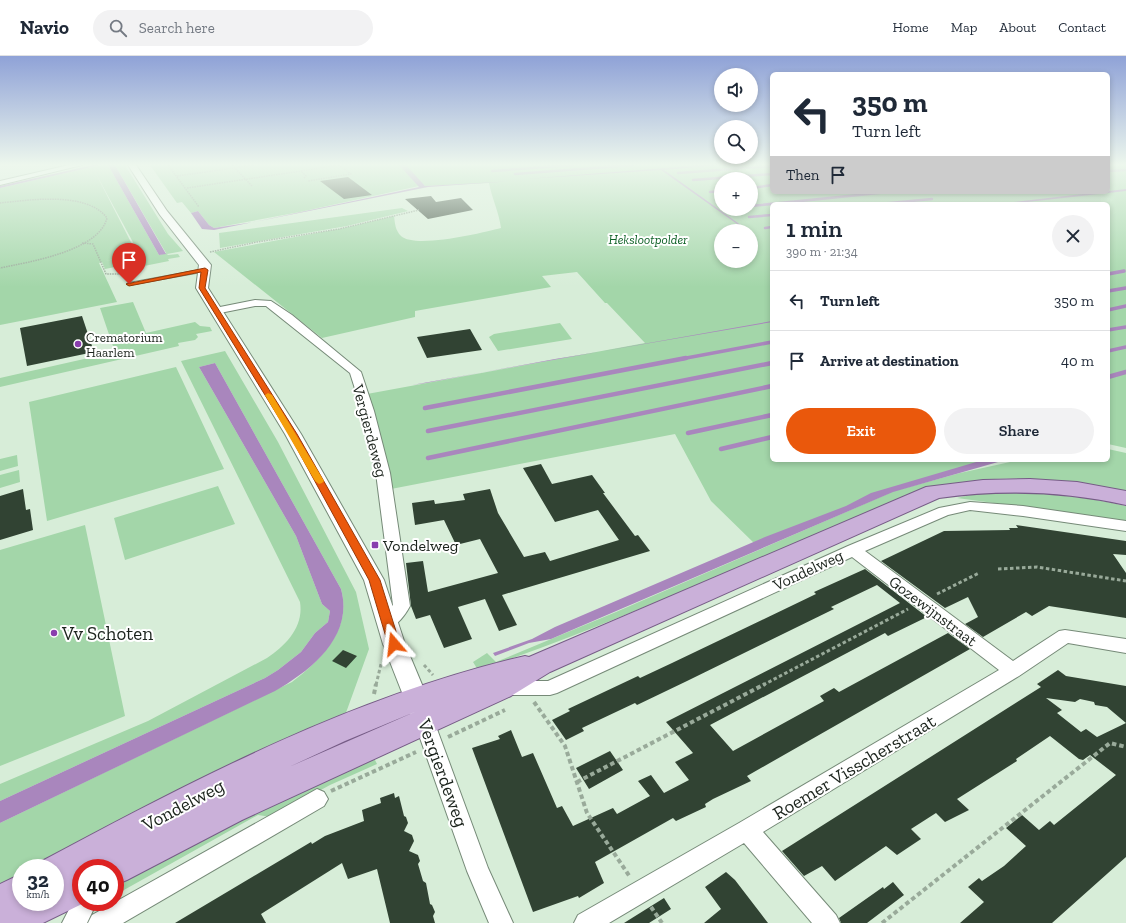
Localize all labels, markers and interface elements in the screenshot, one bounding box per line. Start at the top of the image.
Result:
search box [93,10,373,46]
text: Navio [20,16,69,39]
icon: search [107,17,129,39]
text: Search here [139,19,215,37]
text: Home [893,19,929,36]
text: Map [951,19,977,36]
text: About [999,19,1036,36]
text: Contact [1058,19,1106,36]
map controls [714,68,758,268]
button: sound [714,68,758,112]
text: 350 m [852,86,927,119]
icon: left [786,88,838,140]
button: search [714,120,758,164]
text: Turn left [852,120,921,142]
icon: arrive [827,164,849,186]
text: Then [786,166,819,184]
button: + [714,172,758,216]
text: 1 min [786,214,842,243]
button: close [1052,215,1094,257]
button: − [714,224,758,268]
park label: Hekslootpolder [608,232,688,247]
pin [112,243,146,284]
text: 390 m · 21:34 [786,244,858,259]
icon: arrive [118,249,140,271]
icon: left [786,290,808,312]
text: Turn left [820,292,880,310]
text: 350 m [1054,292,1094,310]
place label: Crematorium Haarlem [86,330,163,360]
marker: Crematorium Haarlem [73,339,83,349]
icon: arrive [786,350,808,372]
text: Arrive at destination [820,352,959,370]
text: 40 m [1061,352,1094,370]
street label: Vergierdeweg [348,381,392,480]
button: Exit [786,408,936,454]
button: Share [944,408,1094,454]
place label: Vondelweg [382,536,459,555]
marker: Vondelweg [370,540,380,550]
street label: Vondelweg [769,545,846,595]
street label: Gozewijnstraat [885,572,981,650]
place label: Vv Schoten [61,622,153,645]
position arrow [373,623,415,665]
marker: Vv Schoten [49,628,59,638]
street label: Roemer Visscherstraat [768,709,940,825]
street label: Vergierdeweg [412,715,473,831]
street label: Vondelweg [137,774,228,837]
speed limit sign: 40 [72,859,124,911]
text: 32 [27,868,49,892]
text: km/h [27,889,49,901]

